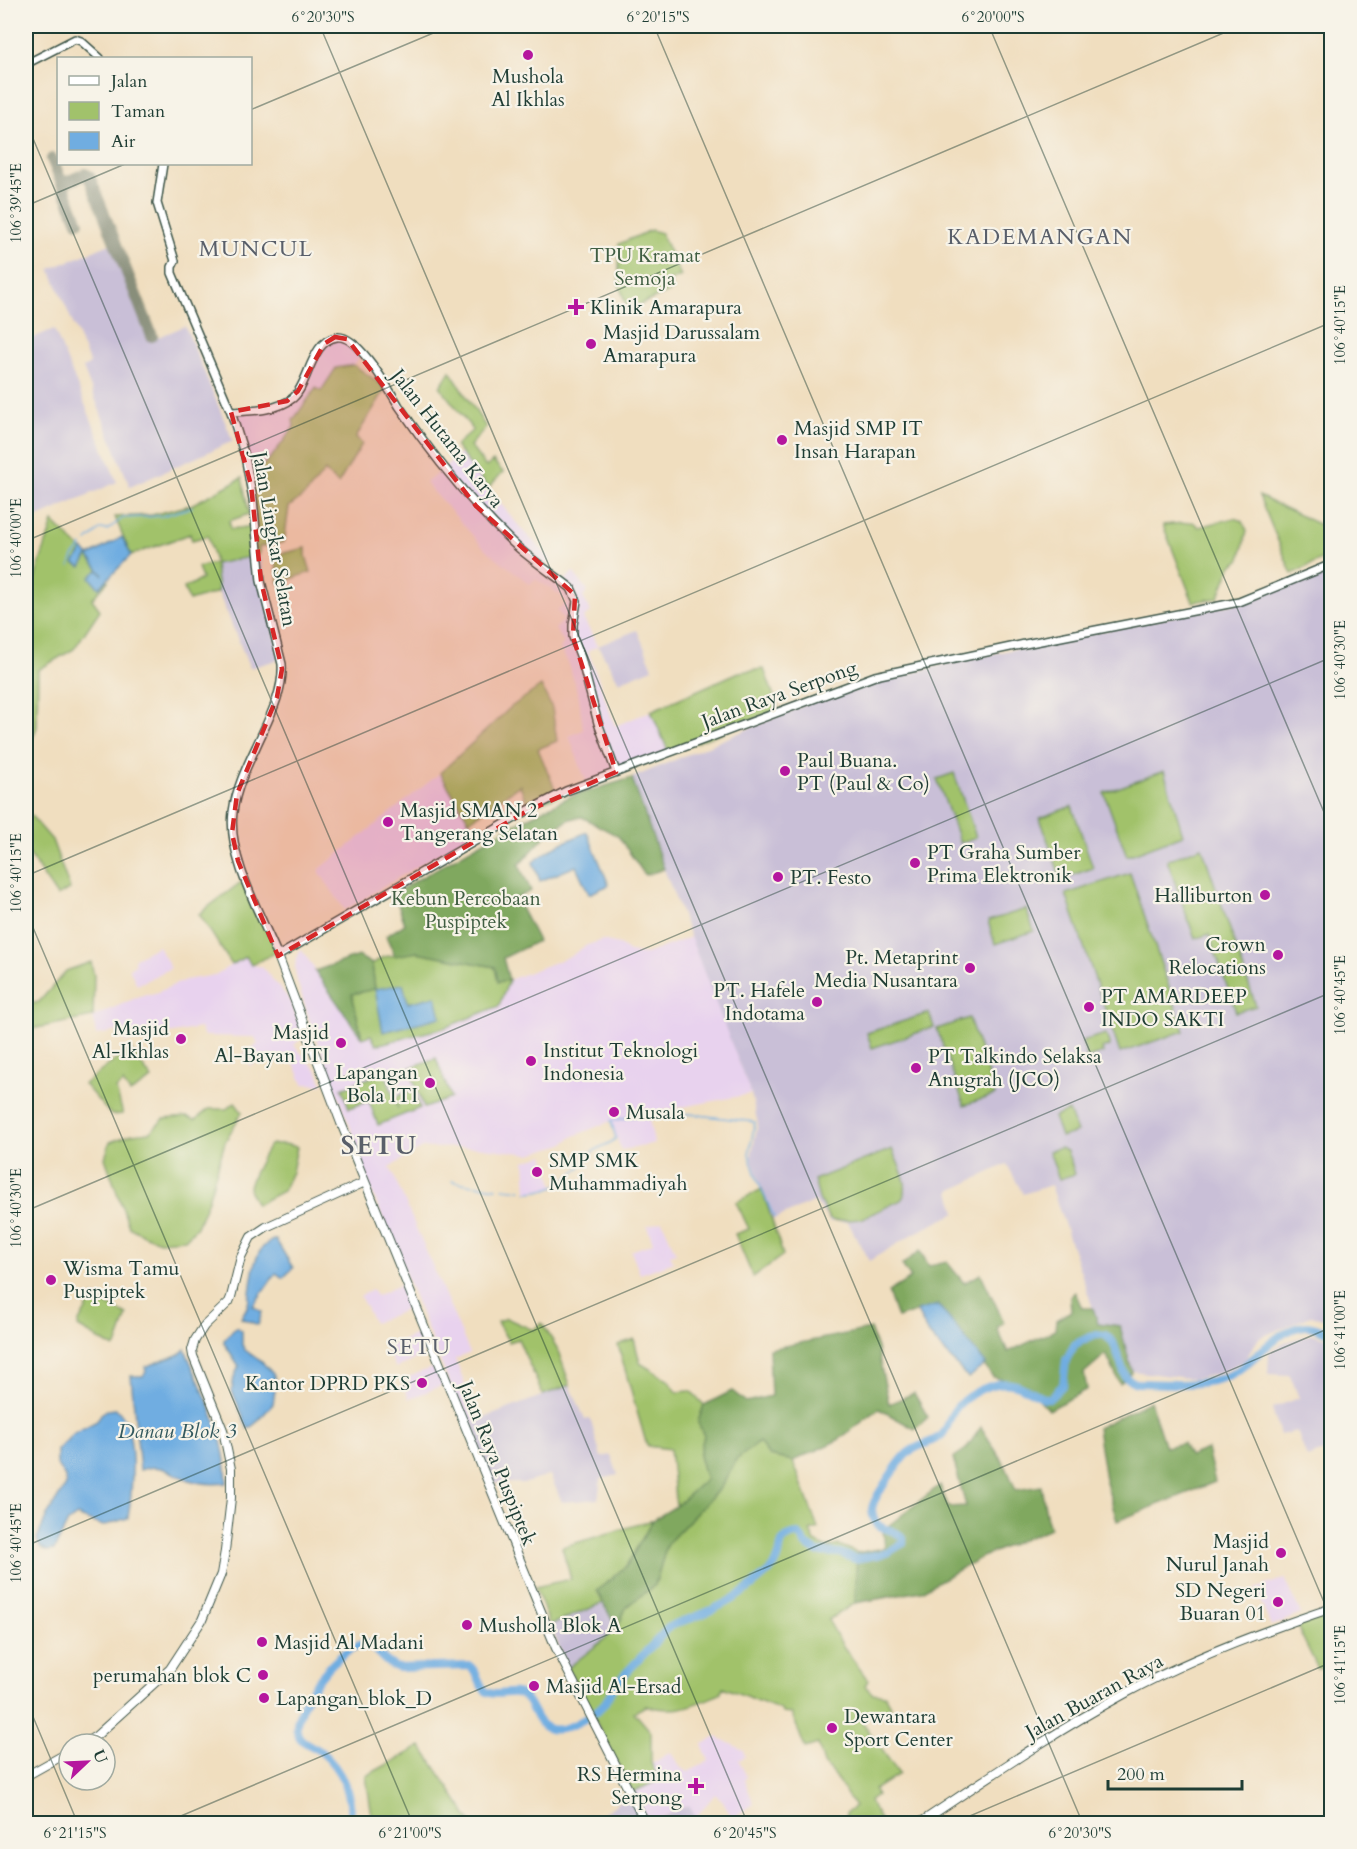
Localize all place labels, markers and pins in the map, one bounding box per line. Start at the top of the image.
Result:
marker: Mushola Al Ikhlas [521,48,535,62]
place label: Mushola Al Ikhlas [491,63,565,113]
place label: Klinik Amarapura [590,294,742,321]
marker: Klinik Amarapura [567,298,585,316]
place label: Masjid Darussalam Amarapura [603,319,760,369]
marker: Masjid Darussalam Amarapura [584,337,598,351]
place label: Masjid SMP IT Insan Harapan [794,415,923,465]
marker: Masjid SMP IT Insan Harapan [775,433,789,447]
place label: Paul Buana. PT (Paul & Co) [797,747,930,797]
marker: Paul Buana. PT (Paul & Co) [778,764,792,778]
place label: Masjid SMAN 2 Tangerang Selatan [400,797,559,847]
marker: Masjid SMAN 2 Tangerang Selatan [381,815,395,829]
place label: PT Graha Sumber Prima Elektronik [927,839,1081,889]
marker: PT Graha Sumber Prima Elektronik [908,856,922,870]
place label: PT. Festo [790,864,871,891]
marker: PT. Festo [771,870,785,884]
place label: Halliburton [1154,882,1254,909]
marker: Halliburton [1258,888,1272,902]
place label: Crown Relocations [1169,931,1267,981]
place label: Pt. Metaprint Media Nusantara [814,944,959,994]
marker: Crown Relocations [1271,948,1285,962]
marker: Pt. Metaprint Media Nusantara [963,961,977,975]
place label: PT. Hafele Indotama [713,977,805,1027]
place label: PT AMARDEEP INDO SAKTI [1101,983,1247,1033]
marker: PT. Hafele Indotama [810,995,824,1009]
marker: PT AMARDEEP INDO SAKTI [1082,1000,1096,1014]
place label: Masjid Al-Ikhlas [92,1015,169,1065]
place label: Masjid Al-Bayan ITI [214,1019,329,1069]
marker: Masjid Al-Ikhlas [174,1032,188,1046]
marker: Masjid Al-Bayan ITI [334,1036,348,1050]
place label: Institut Teknologi Indonesia [543,1037,699,1087]
place label: PT Talkindo Selaksa Anugrah (JCO) [928,1043,1102,1093]
marker: Institut Teknologi Indonesia [524,1054,538,1068]
place label: Lapangan Bola ITI [335,1059,419,1109]
marker: PT Talkindo Selaksa Anugrah (JCO) [909,1061,923,1075]
marker: Lapangan Bola ITI [423,1076,437,1090]
place label: Musala [626,1099,685,1126]
marker: Musala [607,1105,621,1119]
place label: SMP SMK Muhammadiyah [549,1147,687,1197]
marker: SMP SMK Muhammadiyah [530,1165,544,1179]
place label: Wisma Tamu Puspiptek [62,1255,180,1305]
marker: Wisma Tamu Puspiptek [44,1273,58,1287]
place label: Kantor DPRD PKS [245,1370,410,1397]
marker: Kantor DPRD PKS [415,1376,429,1390]
place label: Masjid Nurul Janah [1166,1528,1269,1578]
marker: Masjid Nurul Janah [1274,1546,1288,1560]
place label: SD Negeri Buaran 01 [1175,1577,1266,1627]
marker: SD Negeri Buaran 01 [1271,1595,1285,1609]
place label: Musholla Blok A [479,1612,622,1639]
marker: Musholla Blok A [460,1618,474,1632]
place label: Masjid Al Madani [274,1629,424,1656]
marker: Masjid Al Madani [255,1635,269,1649]
place label: perumahan blok C [93,1662,251,1689]
marker: perumahan blok C [256,1668,270,1682]
place label: Masjid Al-Ersad [546,1673,682,1700]
marker: Masjid Al-Ersad [527,1679,541,1693]
place label: Lapangan_blok_D [276,1685,432,1712]
marker: Lapangan_blok_D [257,1691,271,1705]
place label: Dewantara Sport Center [844,1703,954,1753]
marker: Dewantara Sport Center [825,1721,839,1735]
place label: RS Hermina Serpong [577,1761,683,1811]
marker: RS Hermina Serpong [687,1777,705,1795]

